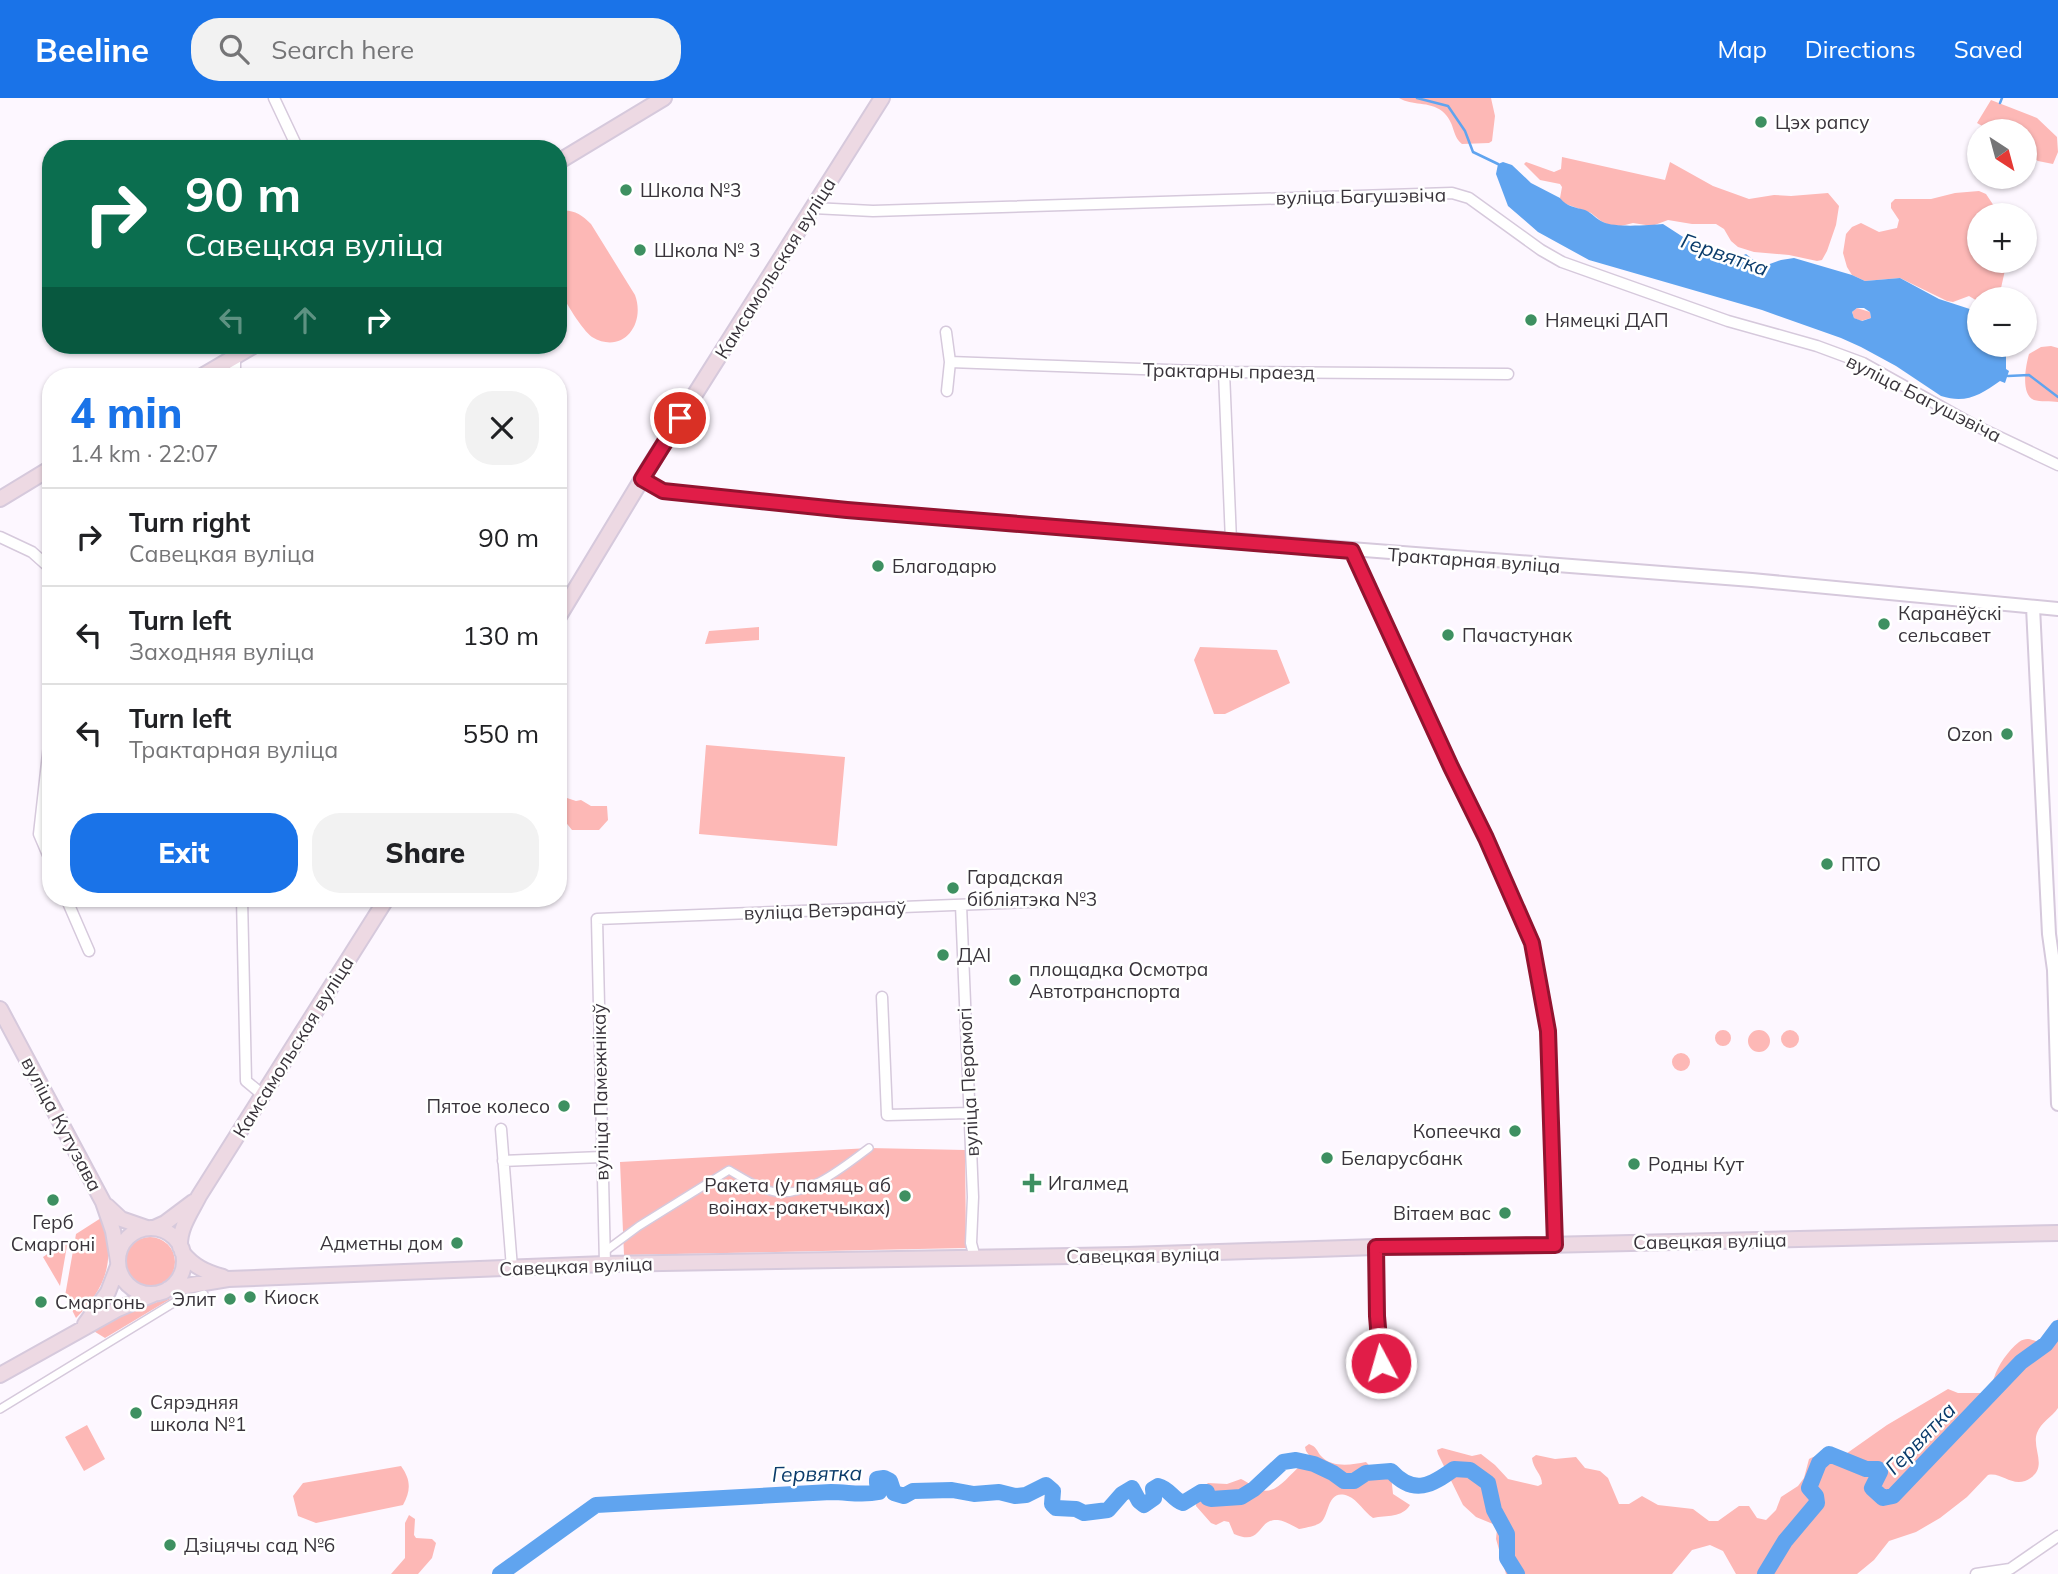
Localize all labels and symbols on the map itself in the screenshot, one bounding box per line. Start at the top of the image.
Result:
place label: Цэх рапсу [1775,110,1870,134]
marker: Цэх рапсу [1753,114,1769,130]
north arrow [1967,119,2037,189]
street label: Камсамольская вуліца [709,173,841,363]
place label: Школа №3 [640,178,741,202]
marker: Школа №3 [618,182,634,198]
street label: вуліца Багушэвіча [1276,183,1446,209]
water label: Гервятка [1678,227,1772,281]
place label: Школа № 3 [654,238,760,262]
marker: Школа № 3 [632,242,648,258]
place label: Нямецкі ДАП [1545,308,1669,332]
marker: Нямецкі ДАП [1523,312,1539,328]
street label: вуліца Багушэвіча [1843,349,2005,447]
street label: Трактарны праезд [1143,357,1316,385]
pin [650,388,710,448]
street label: Трактарная вуліца [1387,542,1561,578]
place label: Благодарю [892,554,997,578]
marker: Благодарю [870,558,886,574]
place label: Каранёўскі сельсавет [1898,601,2002,647]
marker: Каранёўскі сельсавет [1876,616,1892,632]
place label: Пачастунак [1462,623,1573,647]
marker: Пачастунак [1440,627,1456,643]
place label: Ozon [1947,722,1993,746]
marker: Ozon [1999,726,2015,742]
place label: ПТО [1841,852,1881,876]
marker: ПТО [1819,856,1835,872]
place label: Гарадская бібліятэка №3 [967,865,1097,911]
marker: Гарадская бібліятэка №3 [945,880,961,896]
street label: вуліца Ветэранаў [743,895,907,925]
place label: ДАІ [957,943,991,967]
marker: ДАІ [935,947,951,963]
street label: Камсамольская вуліца [227,952,359,1142]
place label: площадка Осмотра Автотранспорта [1029,957,1208,1003]
marker: площадка Осмотра Автотранспорта [1007,972,1023,988]
street label: вуліца Памежнікаў [586,1003,614,1181]
street label: вуліца Перамогі [952,1007,984,1157]
street label: вуліца Кутузава [16,1053,108,1195]
place label: Пятое колесо [427,1094,550,1118]
marker: Пятое колесо [556,1098,572,1114]
place label: Копеечка [1413,1119,1501,1143]
marker: Копеечка [1507,1123,1523,1139]
place label: Беларусбанк [1341,1146,1463,1170]
marker: Беларусбанк [1319,1150,1335,1166]
place label: Родны Кут [1648,1152,1744,1176]
marker: Родны Кут [1626,1156,1642,1172]
place label: Игалмед [1048,1171,1129,1195]
place label: Ракета (у памяць аб воінах-ракетчыках) [704,1173,891,1219]
marker: Игалмед [1022,1173,1042,1193]
marker: Ракета (у памяць аб воінах-ракетчыках) [897,1188,913,1204]
marker: Герб Смаргоні [45,1192,61,1208]
place label: Вітаем вас [1393,1201,1491,1225]
marker: Вітаем вас [1497,1205,1513,1221]
place label: Герб Смаргоні [11,1210,95,1256]
street label: Савецкая вуліца [1633,1228,1787,1254]
place label: Адметны дом [320,1231,443,1255]
marker: Адметны дом [449,1235,465,1251]
street label: Савецкая вуліца [1066,1242,1220,1268]
street label: Савецкая вуліца [499,1251,653,1281]
place label: Киоск [264,1285,319,1309]
place label: Элит [172,1287,216,1311]
marker: Киоск [242,1289,258,1305]
place label: Смаргонь [55,1290,145,1314]
marker: Элит [222,1291,238,1307]
marker: Смаргонь [33,1294,49,1310]
position arrow [1344,1326,1418,1400]
place label: Сярэдняя школа №1 [150,1390,246,1436]
water label: Гервятка [1879,1396,1961,1480]
marker: Сярэдняя школа №1 [128,1405,144,1421]
water label: Гервятка [772,1459,863,1487]
place label: Дзіцячы сад №6 [184,1533,335,1557]
marker: Дзіцячы сад №6 [162,1537,178,1553]

